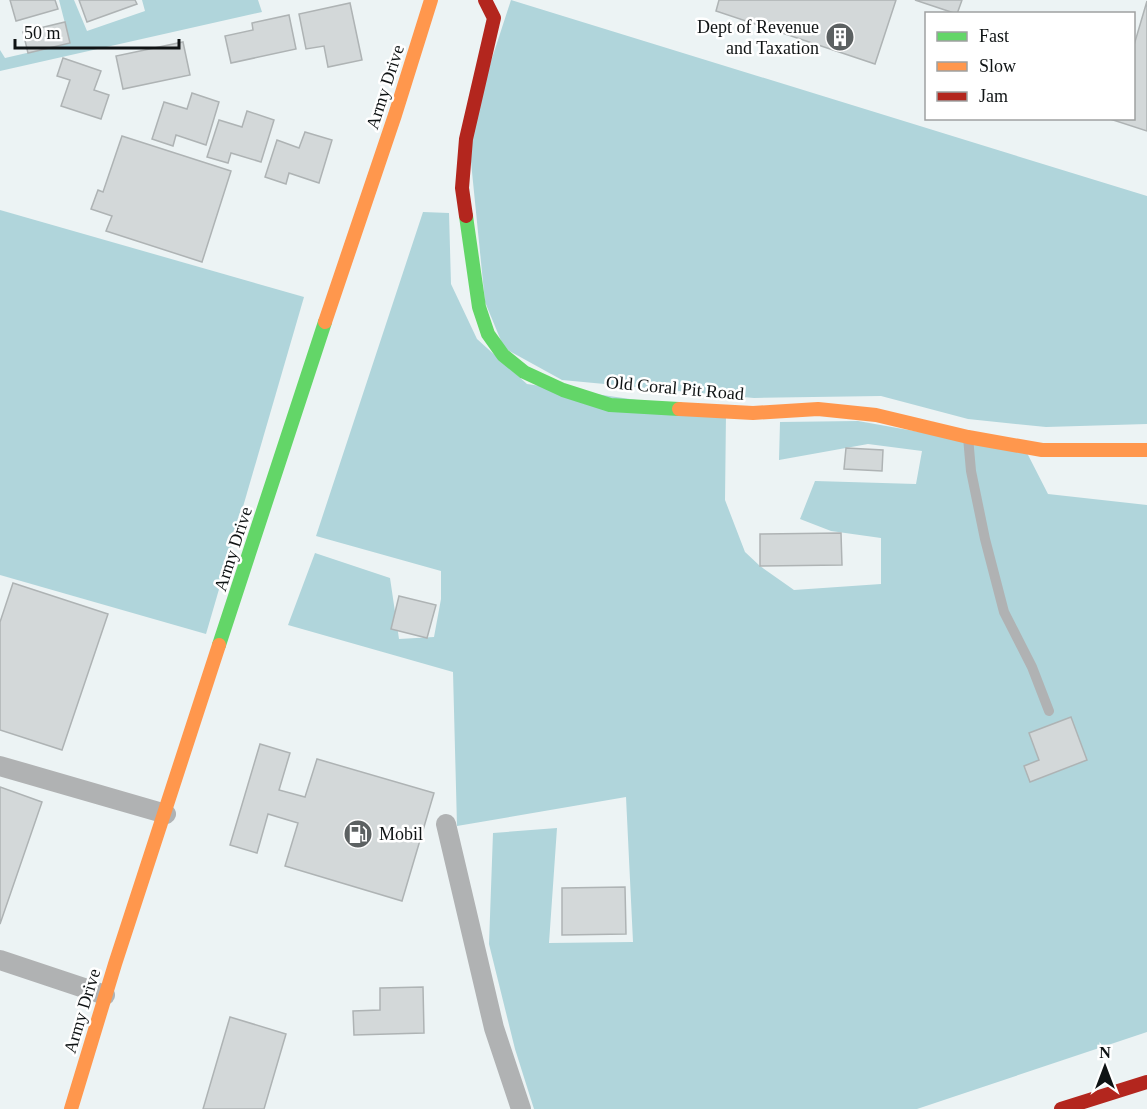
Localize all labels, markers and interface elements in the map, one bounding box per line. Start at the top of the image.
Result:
scale bar [15,12,178,50]
legend [925,12,1135,120]
place label: Dept of Revenue and Taxation [697,17,819,58]
building icon: Dept of Revenue and Taxation [824,21,856,53]
text: 50 m [24,23,61,43]
text: Fast [979,26,1009,46]
street label: Army Drive [362,42,408,132]
text: Slow [979,56,1016,76]
text: Jam [979,86,1008,106]
street label: Old Coral Pit Road [605,372,745,404]
street label: Army Drive [210,504,256,594]
fuel station icon: Mobil [342,818,374,850]
place label: Mobil [379,824,423,844]
street label: Army Drive [60,966,104,1056]
north arrow [1075,1037,1135,1097]
text: N [1099,1044,1111,1061]

